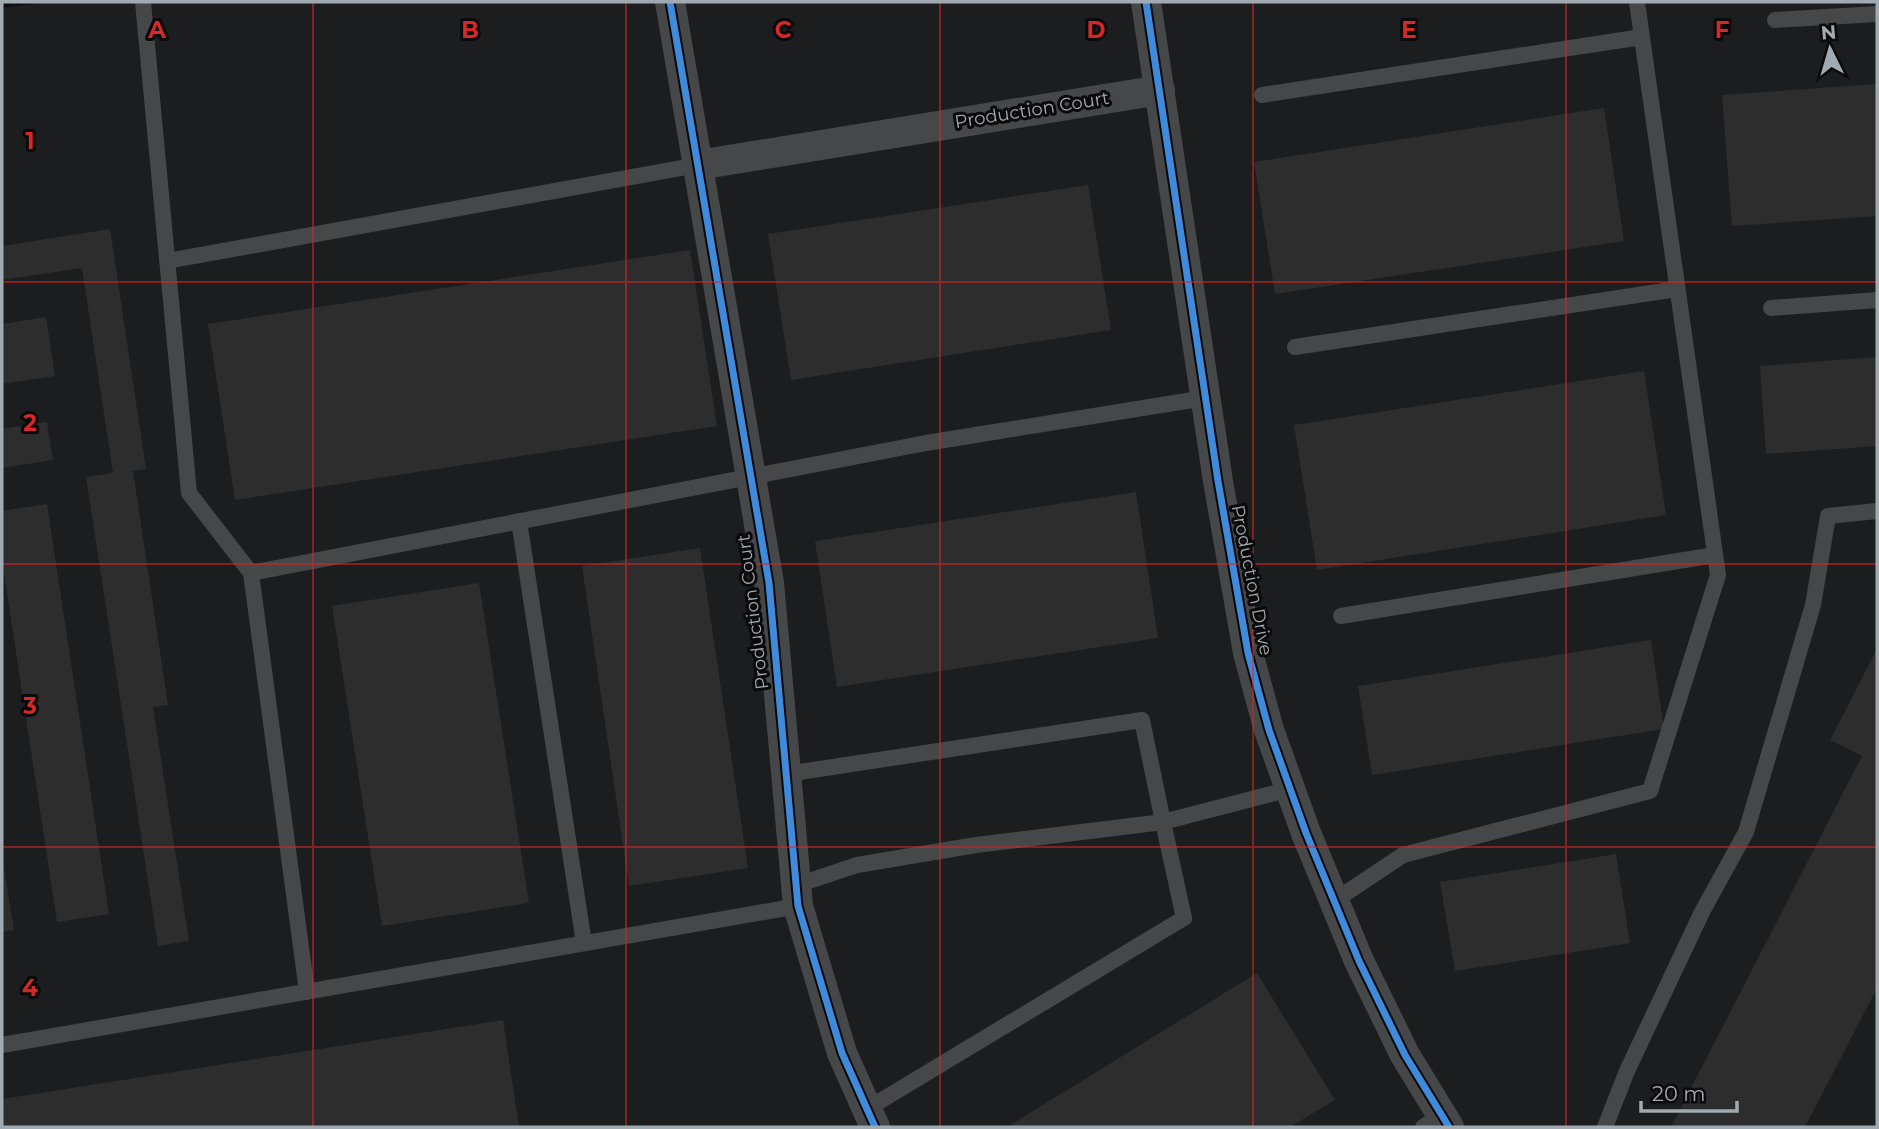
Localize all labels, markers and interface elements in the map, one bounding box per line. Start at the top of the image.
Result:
north arrow [1795,14,1865,84]
text: A [147,16,166,44]
text: B [461,16,479,44]
text: C [775,16,792,44]
text: D [1087,16,1106,44]
text: E [1401,16,1417,44]
text: F [1715,16,1730,44]
text: N [1820,20,1837,45]
street label: Production Court [953,87,1111,133]
text: 1 [25,127,35,155]
text: 2 [23,409,37,437]
street label: Production Drive [1227,503,1277,657]
street label: Production Court [733,533,773,691]
text: 3 [22,692,37,720]
text: 4 [22,974,38,1002]
scale bar [1641,1070,1737,1114]
text: 20 m [1652,1081,1706,1106]

